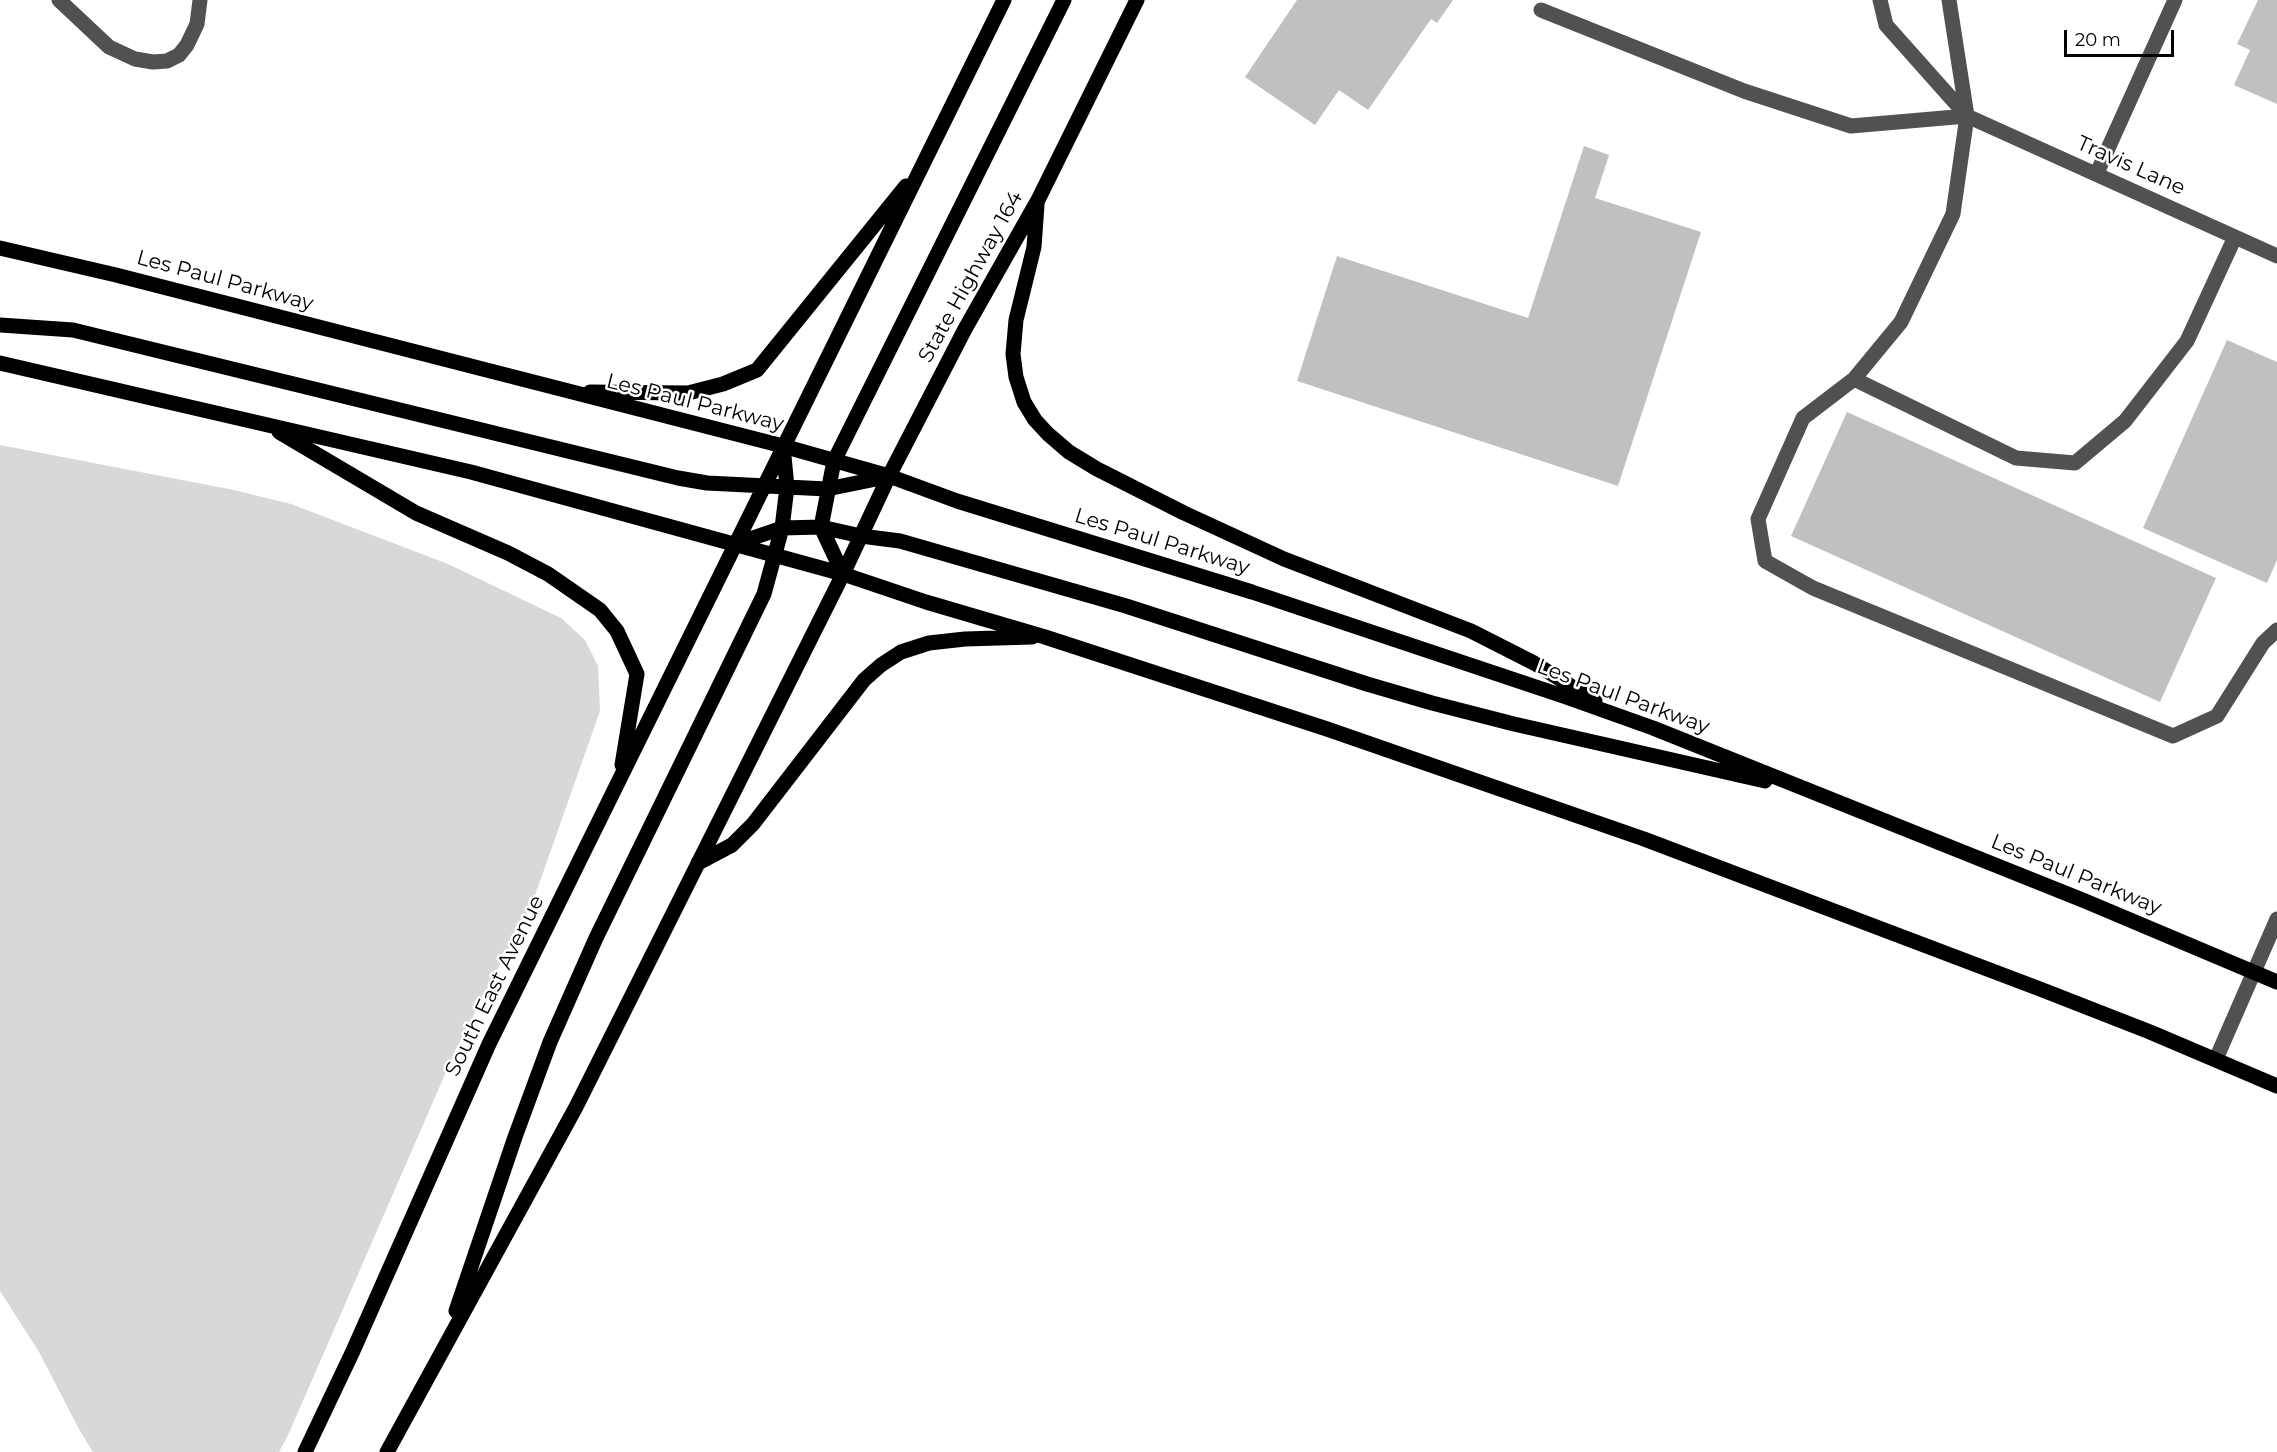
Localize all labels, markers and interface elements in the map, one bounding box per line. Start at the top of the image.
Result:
scale bar [2067,18,2176,56]
text: 20 m [2075,29,2121,51]
street label: Travis Lane [2073,131,2189,201]
street label: State Highway 164 [913,187,1029,367]
street label: Les Paul Parkway [134,245,316,317]
street label: Les Paul Parkway [604,369,786,437]
street label: Les Paul Parkway [1071,503,1253,581]
street label: Les Paul Parkway [1533,654,1713,740]
street label: Les Paul Parkway [1987,829,2165,921]
street label: South East Avenue [440,891,550,1081]

